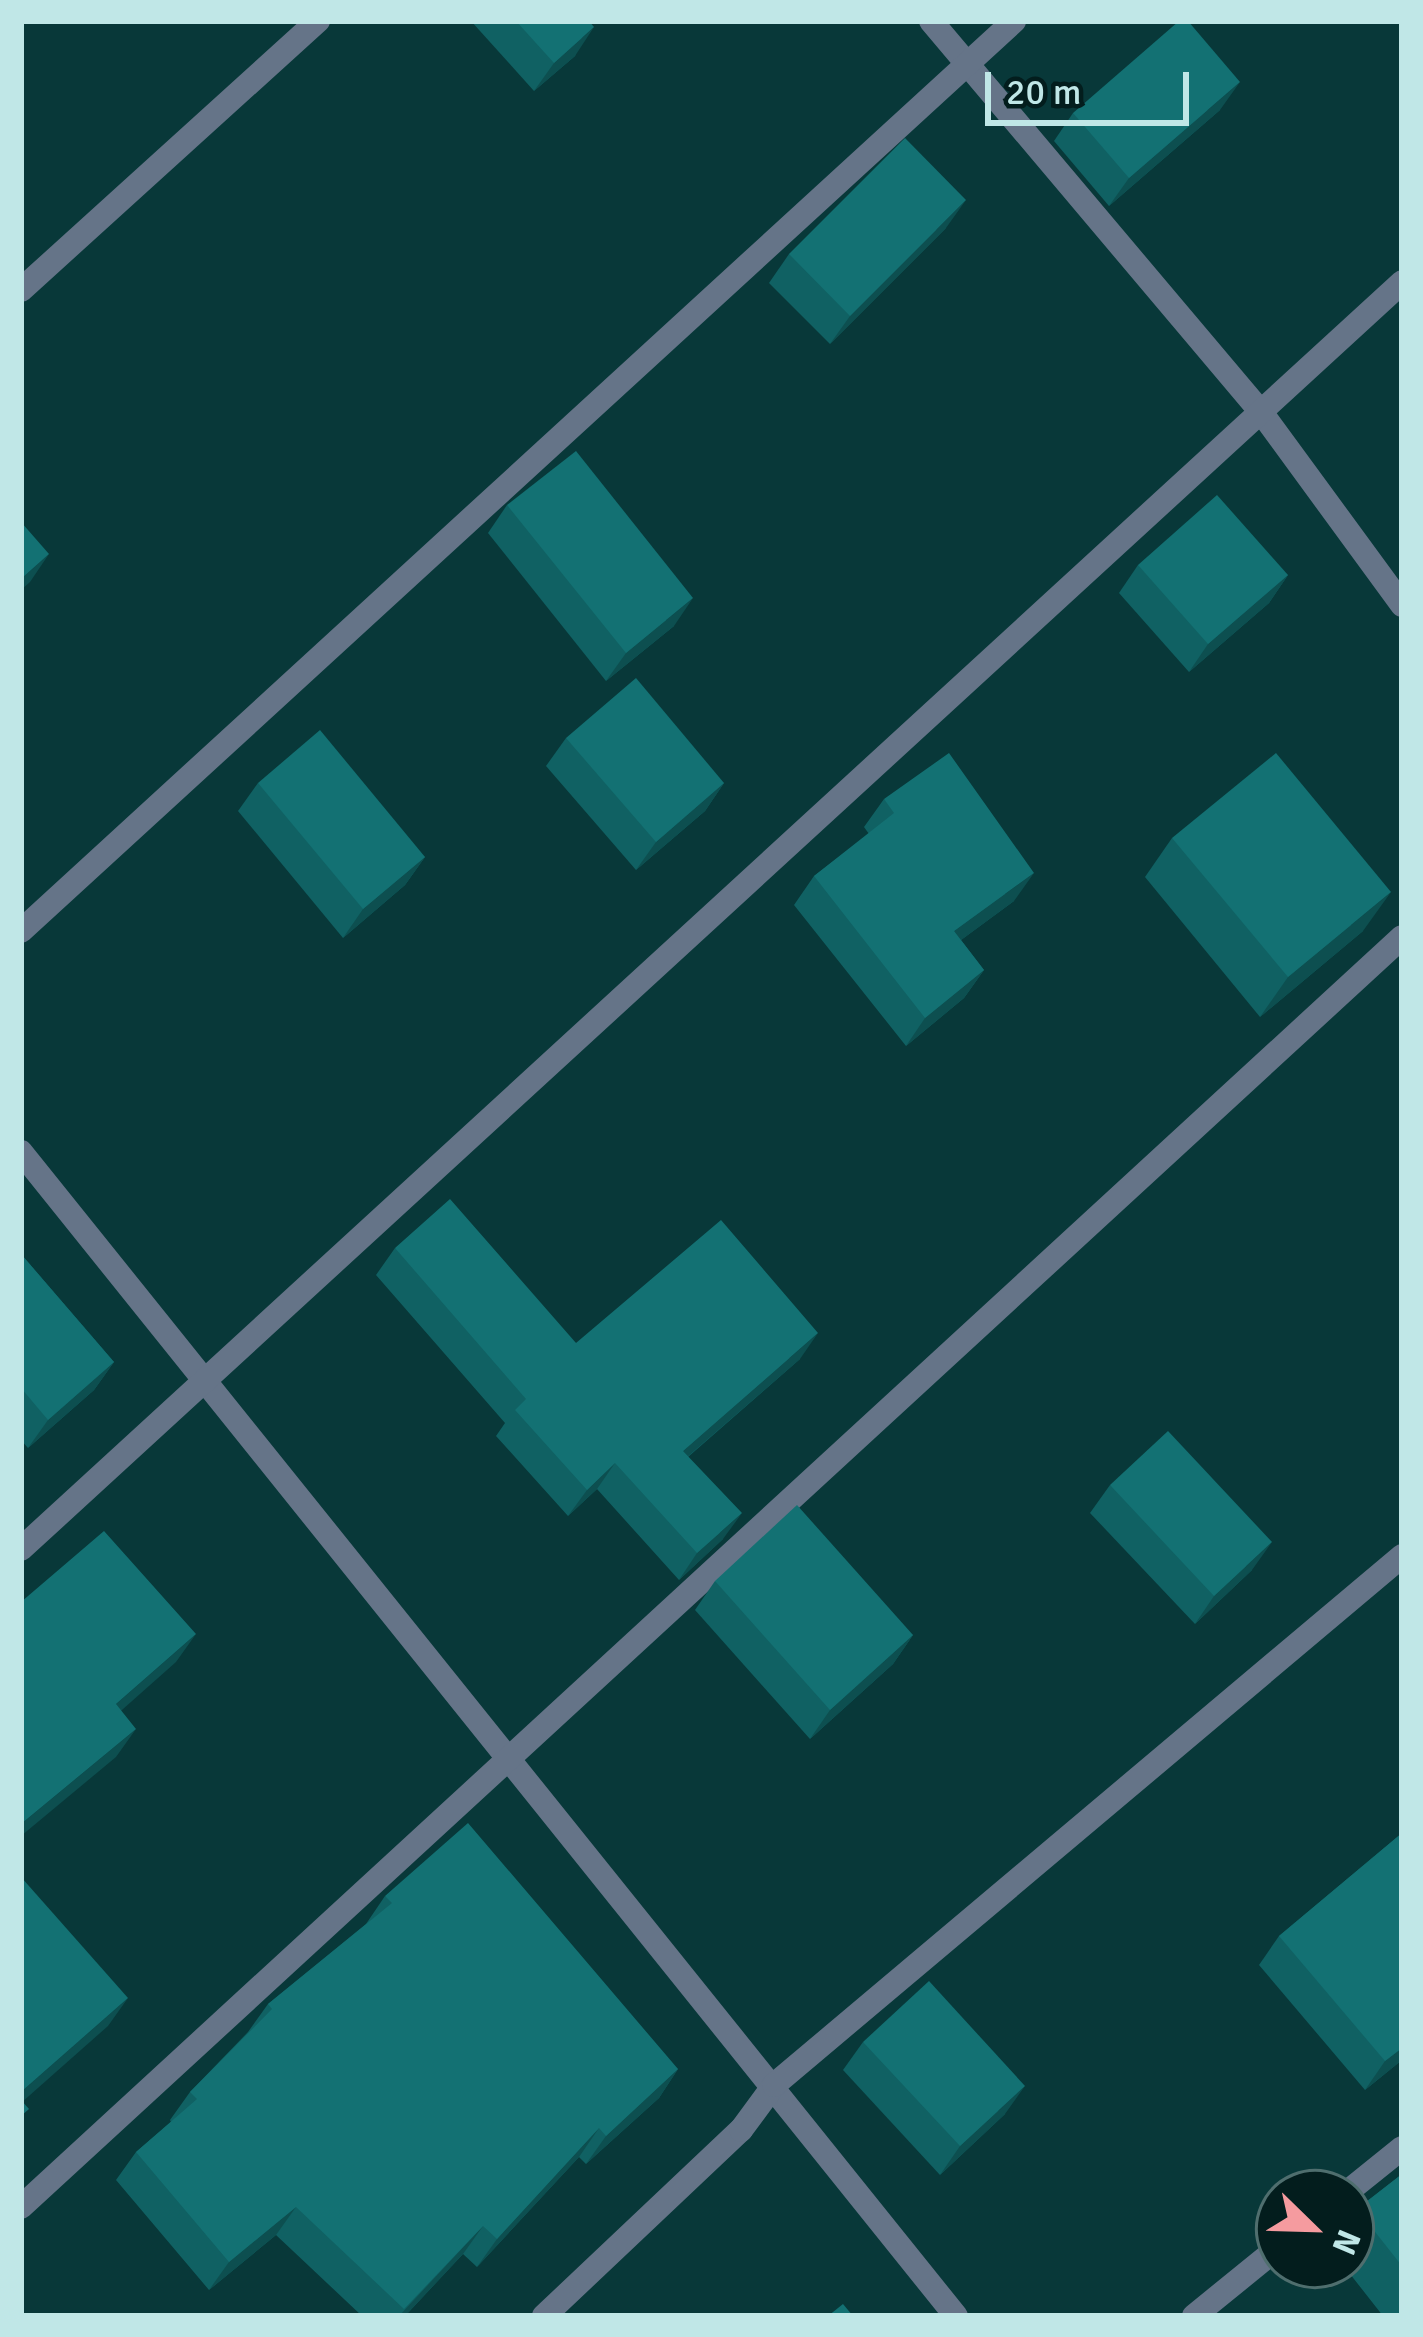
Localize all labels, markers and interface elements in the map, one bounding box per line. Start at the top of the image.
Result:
scale bar [991,48,1195,122]
text: 20 m [1006,70,1082,115]
north arrow [1255,2169,1375,2289]
text: N [1322,2224,1369,2261]

